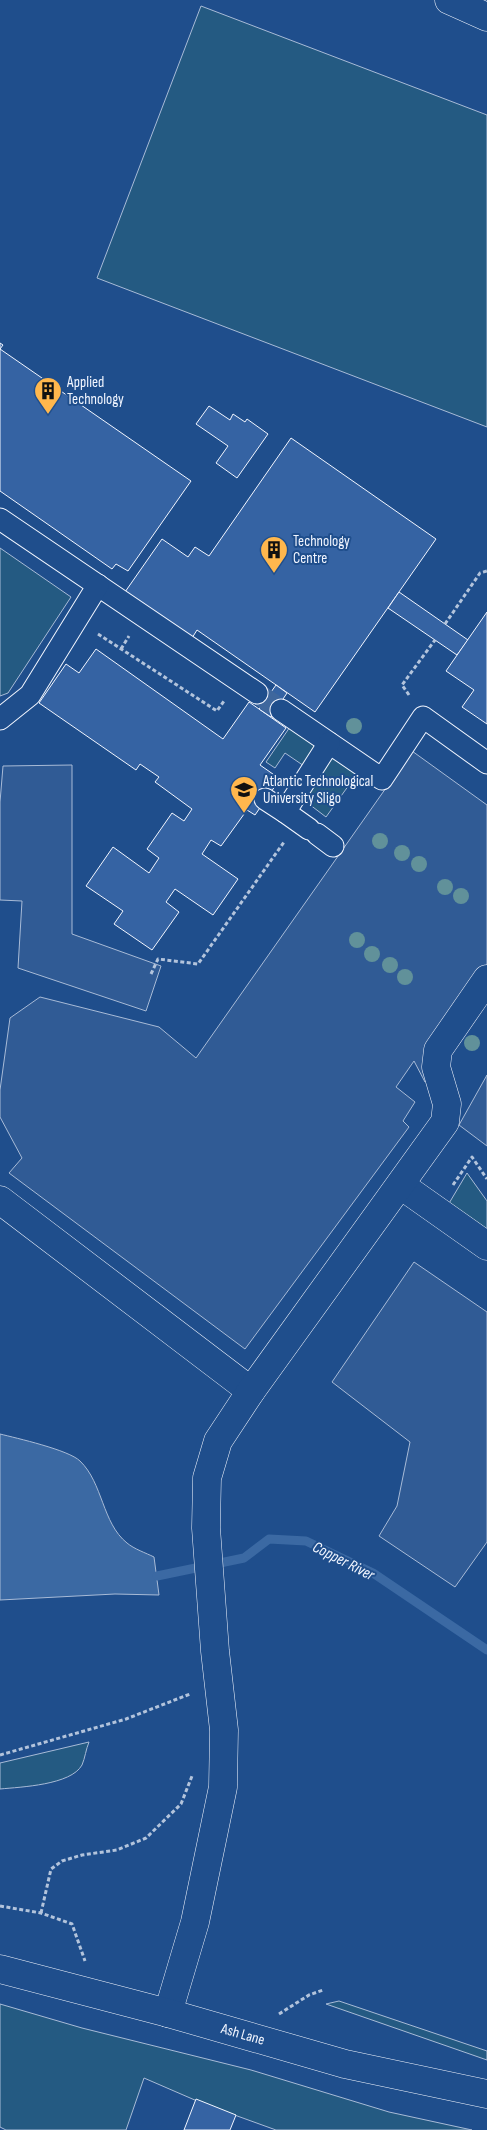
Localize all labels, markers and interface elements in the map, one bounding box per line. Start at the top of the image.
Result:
place label: Applied Technology [66,373,124,409]
building icon: Applied Technology [33,376,63,415]
place label: Technology Centre [293,532,350,568]
building icon: Technology Centre [259,535,289,574]
place label: Atlantic Technological University Sligo [262,772,373,808]
school or university icon: Atlantic Technological University Sligo [229,775,259,814]
water label: Copper River [309,1538,378,1585]
street label: Ash Lane [218,2019,267,2050]

